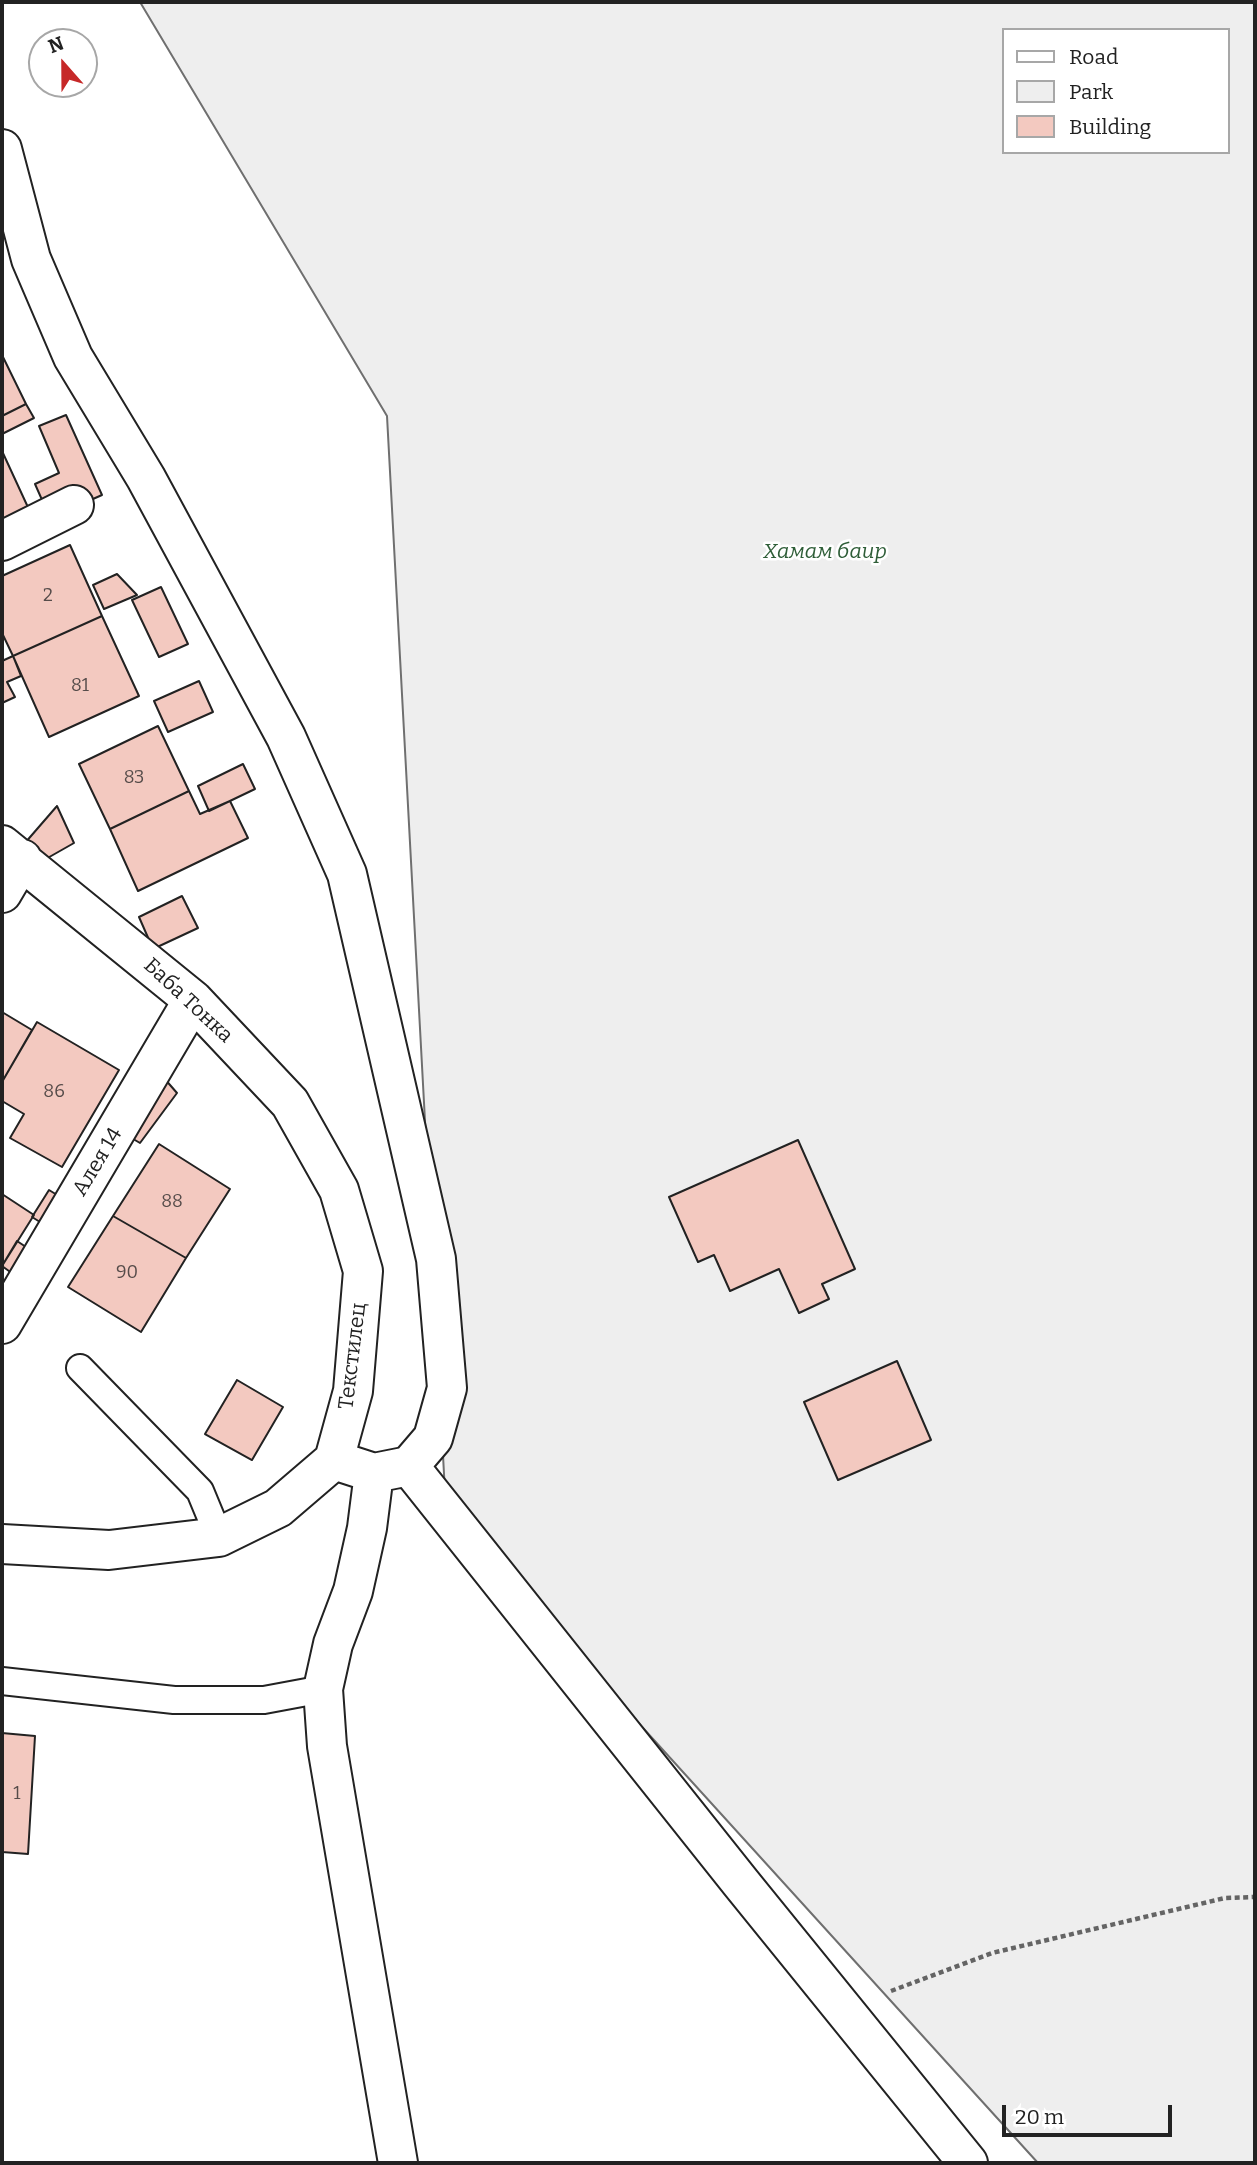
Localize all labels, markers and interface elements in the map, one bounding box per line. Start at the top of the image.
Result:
north arrow [28,28,98,98]
legend [1002,28,1229,154]
text: N [45,31,67,58]
text: Road [1069,44,1118,70]
text: Park [1069,79,1113,105]
text: Building [1069,114,1151,140]
park label: Хамам баир [763,539,887,565]
house number: 2 [43,585,53,607]
house number: 81 [71,675,89,697]
house number: 83 [124,767,144,789]
street label: Баба Тонка [138,953,238,1049]
house number: 86 [43,1081,65,1103]
street label: Алея 14 [68,1123,128,1201]
house number: 88 [161,1191,183,1213]
house number: 90 [116,1262,138,1284]
street label: Текстилец [334,1301,372,1411]
house number: 1 [13,1783,21,1805]
scale bar [1005,2092,1175,2136]
text: 20 m [1015,2104,1064,2130]

